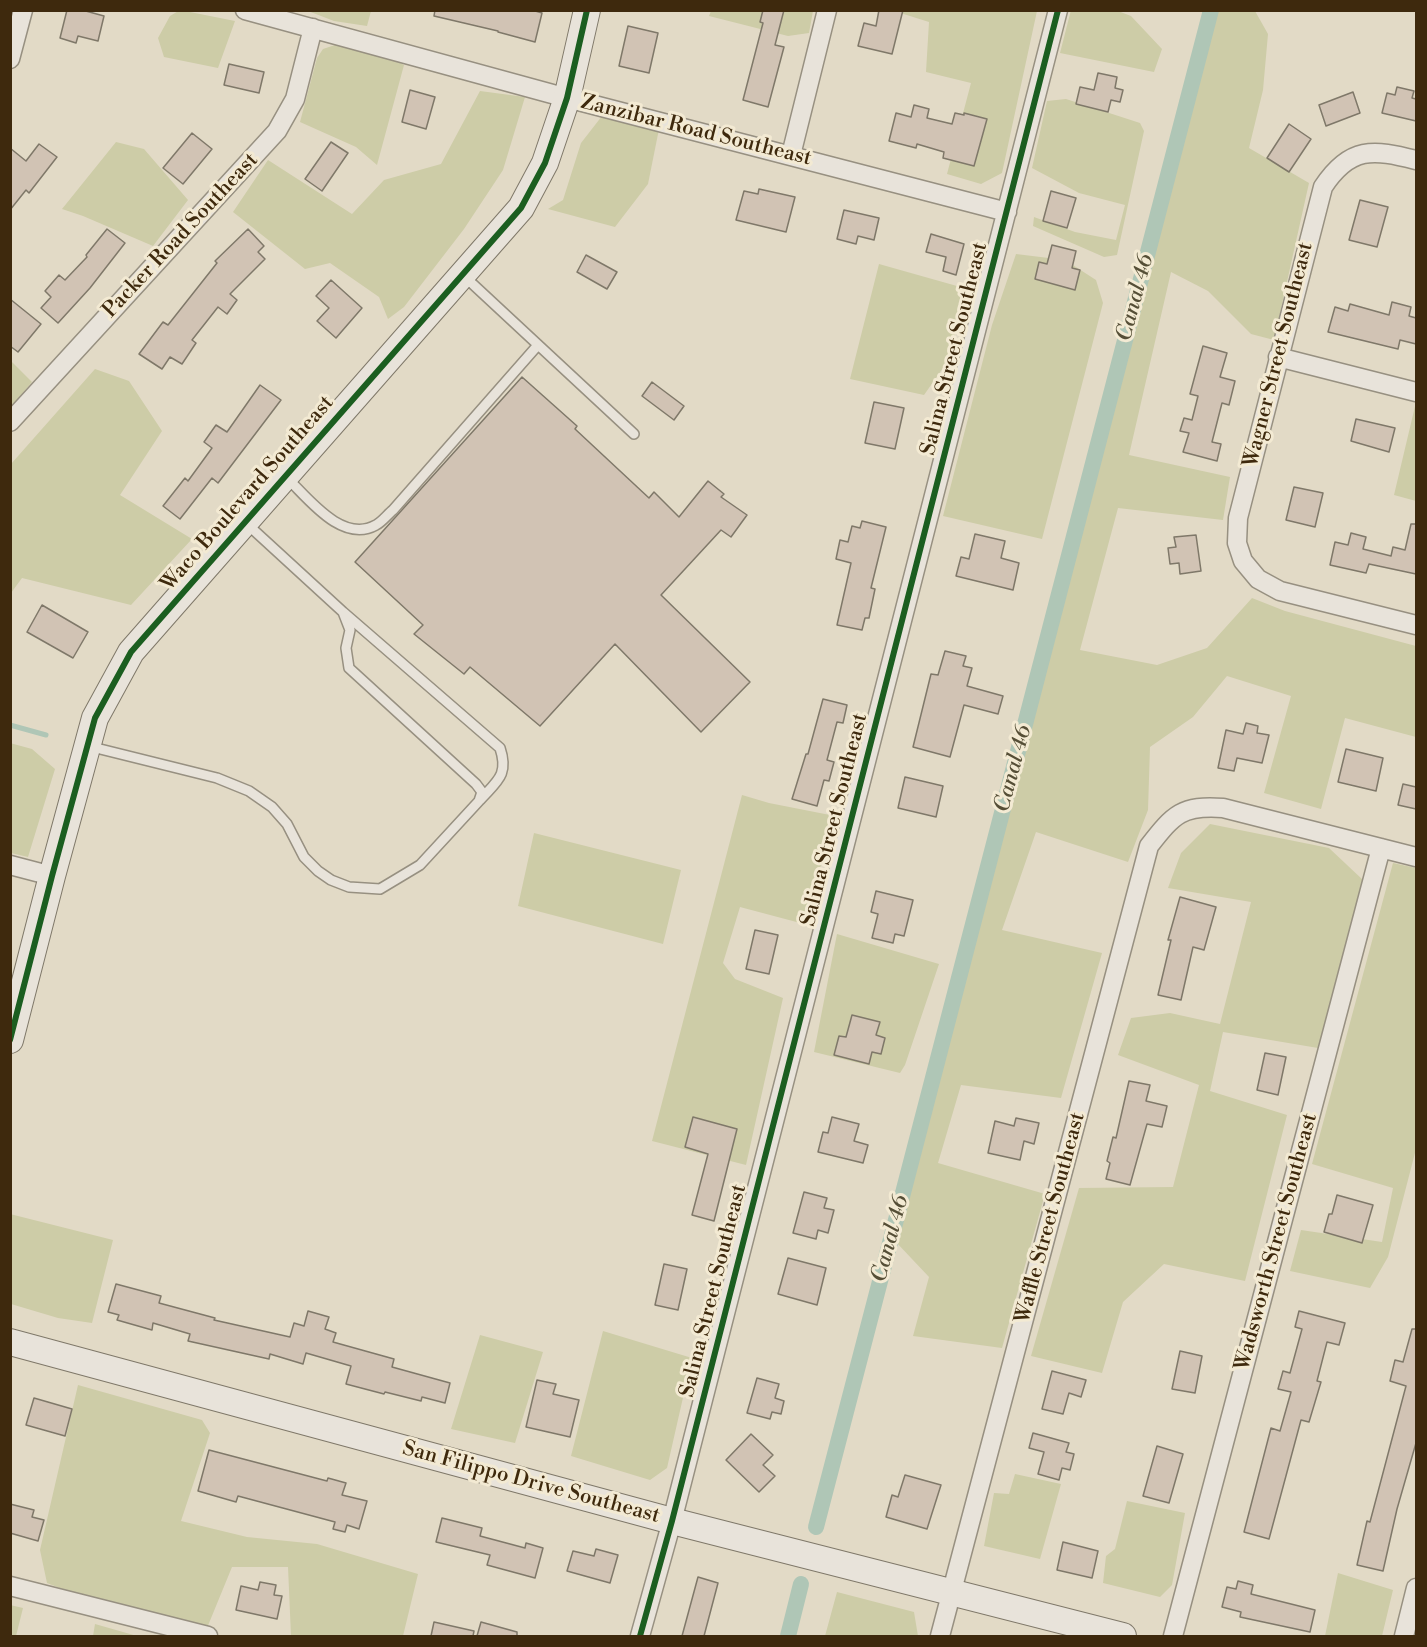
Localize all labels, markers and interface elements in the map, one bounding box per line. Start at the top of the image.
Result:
street label: Zanzibar Road Southeast [578,90,814,172]
street label: Packer Road Southeast [98,148,264,324]
street label: Salina Street Southeast [916,240,994,458]
street label: Wagner Street Southeast [1239,240,1319,470]
water label: Canal 46 [1112,252,1160,344]
street label: Waco Boulevard Southeast [156,391,340,597]
street label: Salina Street Southeast [796,711,874,929]
water label: Canal 46 [990,723,1038,815]
street label: Waffle Street Southeast [1011,1110,1091,1326]
street label: Wadsworth Street Southeast [1230,1111,1324,1373]
street label: Salina Street Southeast [675,1182,753,1400]
water label: Canal 46 [867,1193,915,1285]
street label: San Filippo Drive Southeast [400,1436,662,1530]

